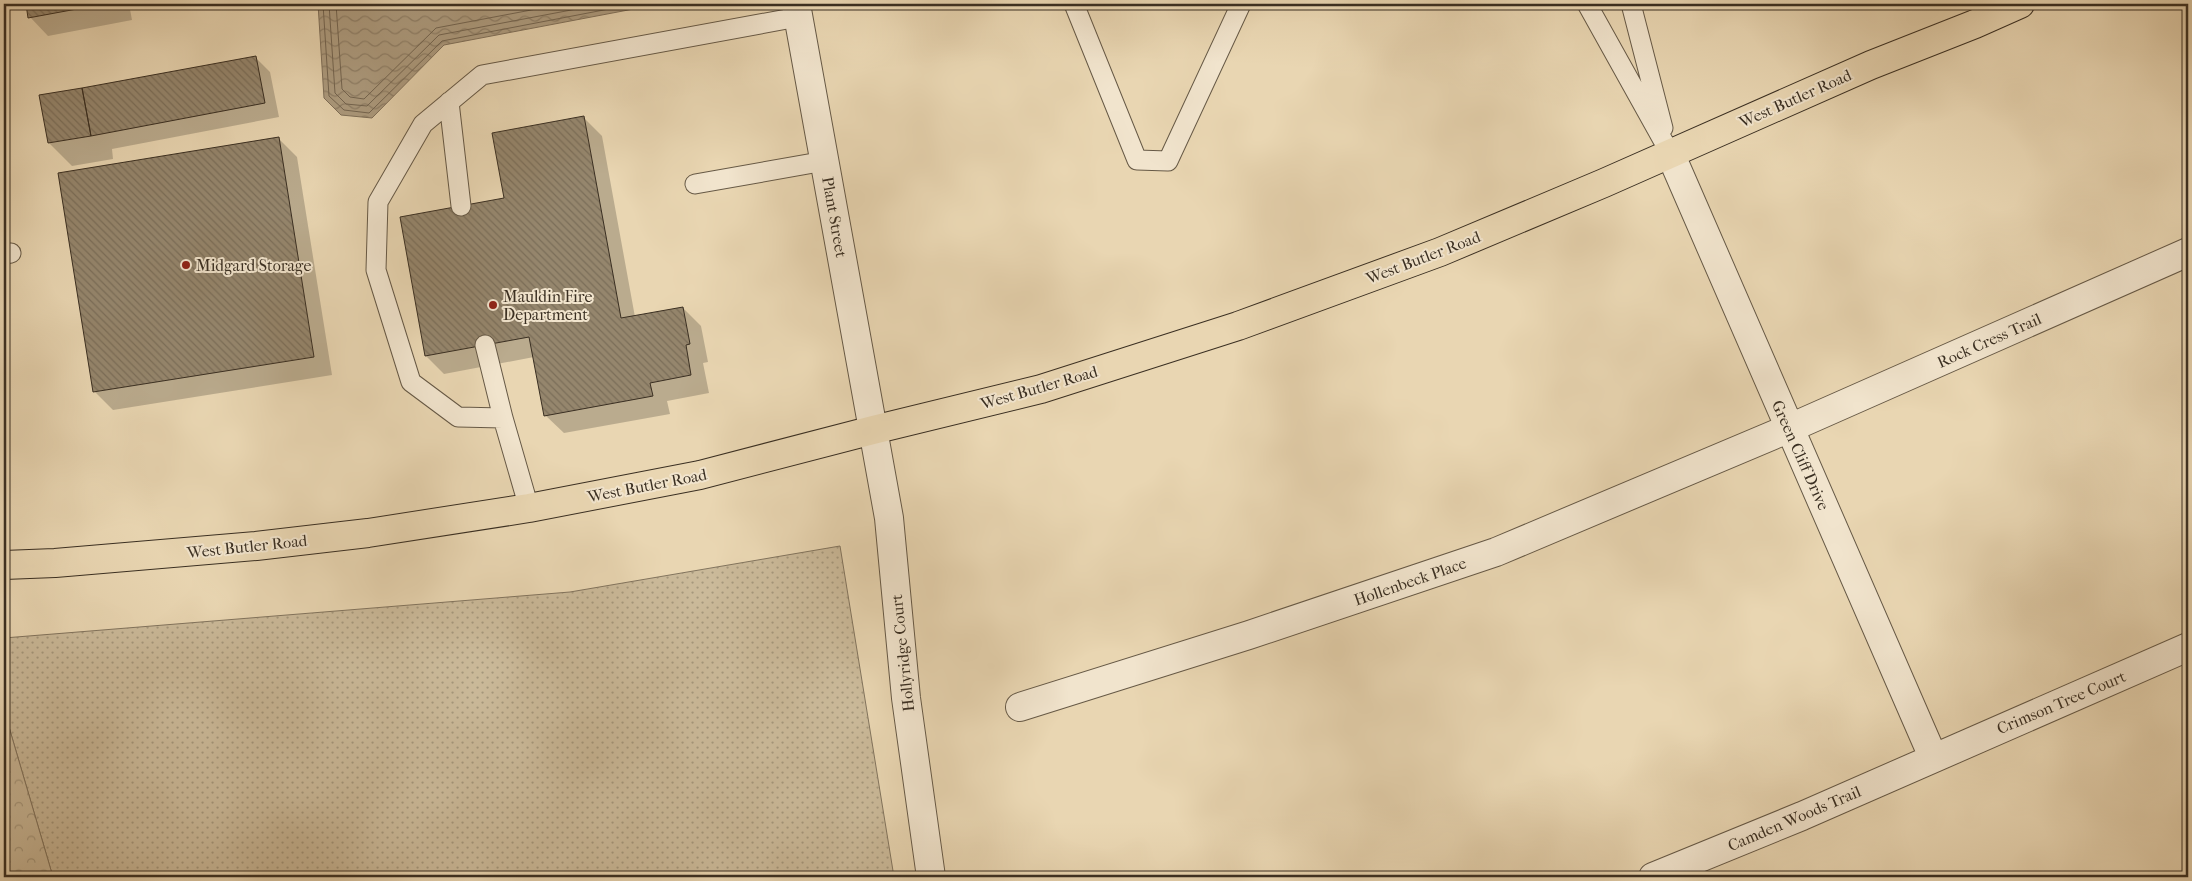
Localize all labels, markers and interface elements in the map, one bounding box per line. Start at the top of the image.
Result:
street label: West Butler Road [1735,65,1855,132]
street label: Plant Street [818,175,851,259]
street label: West Butler Road [1362,227,1483,288]
place label: Midgard Storage [196,256,311,275]
marker: Midgard Storage [180,259,192,271]
place label: Mauldin Fire Department [503,287,593,324]
marker: Mauldin Fire Department [487,299,499,311]
street label: Rock Cress Trail [1934,309,2045,372]
street label: West Butler Road [977,362,1100,414]
street label: Green Cliff Drive [1768,397,1833,513]
street label: West Butler Road [585,465,708,507]
street label: West Butler Road [185,531,308,562]
street label: Hollenbeck Place [1351,553,1469,610]
street label: Hollyridge Court [887,593,918,713]
street label: Crimson Tree Court [1994,667,2129,738]
street label: Camden Woods Trail [1725,782,1864,855]

